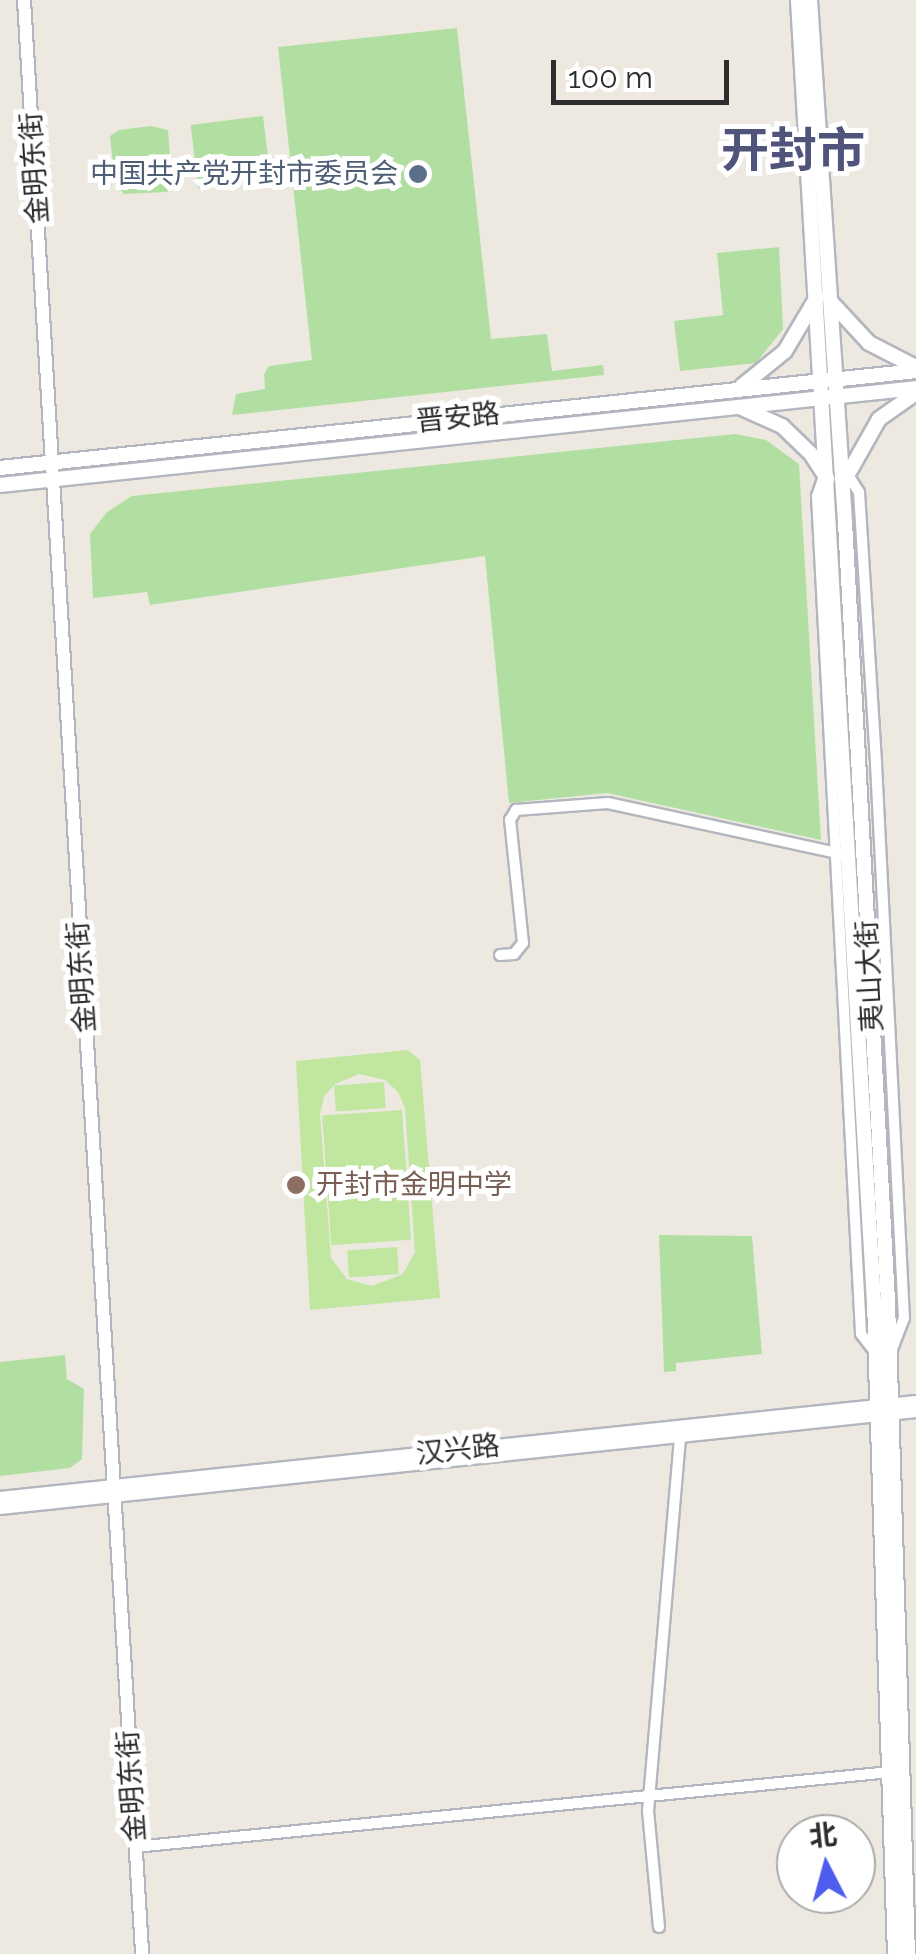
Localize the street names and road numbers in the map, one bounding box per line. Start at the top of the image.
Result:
street label: 金明东街 [14,111,56,225]
street label: 晋安路 [414,397,502,439]
street label: 夷山大街 [850,919,890,1033]
street label: 金明东街 [61,920,103,1034]
street label: 汉兴路 [414,1429,502,1471]
street label: 金明东街 [111,1729,153,1843]

